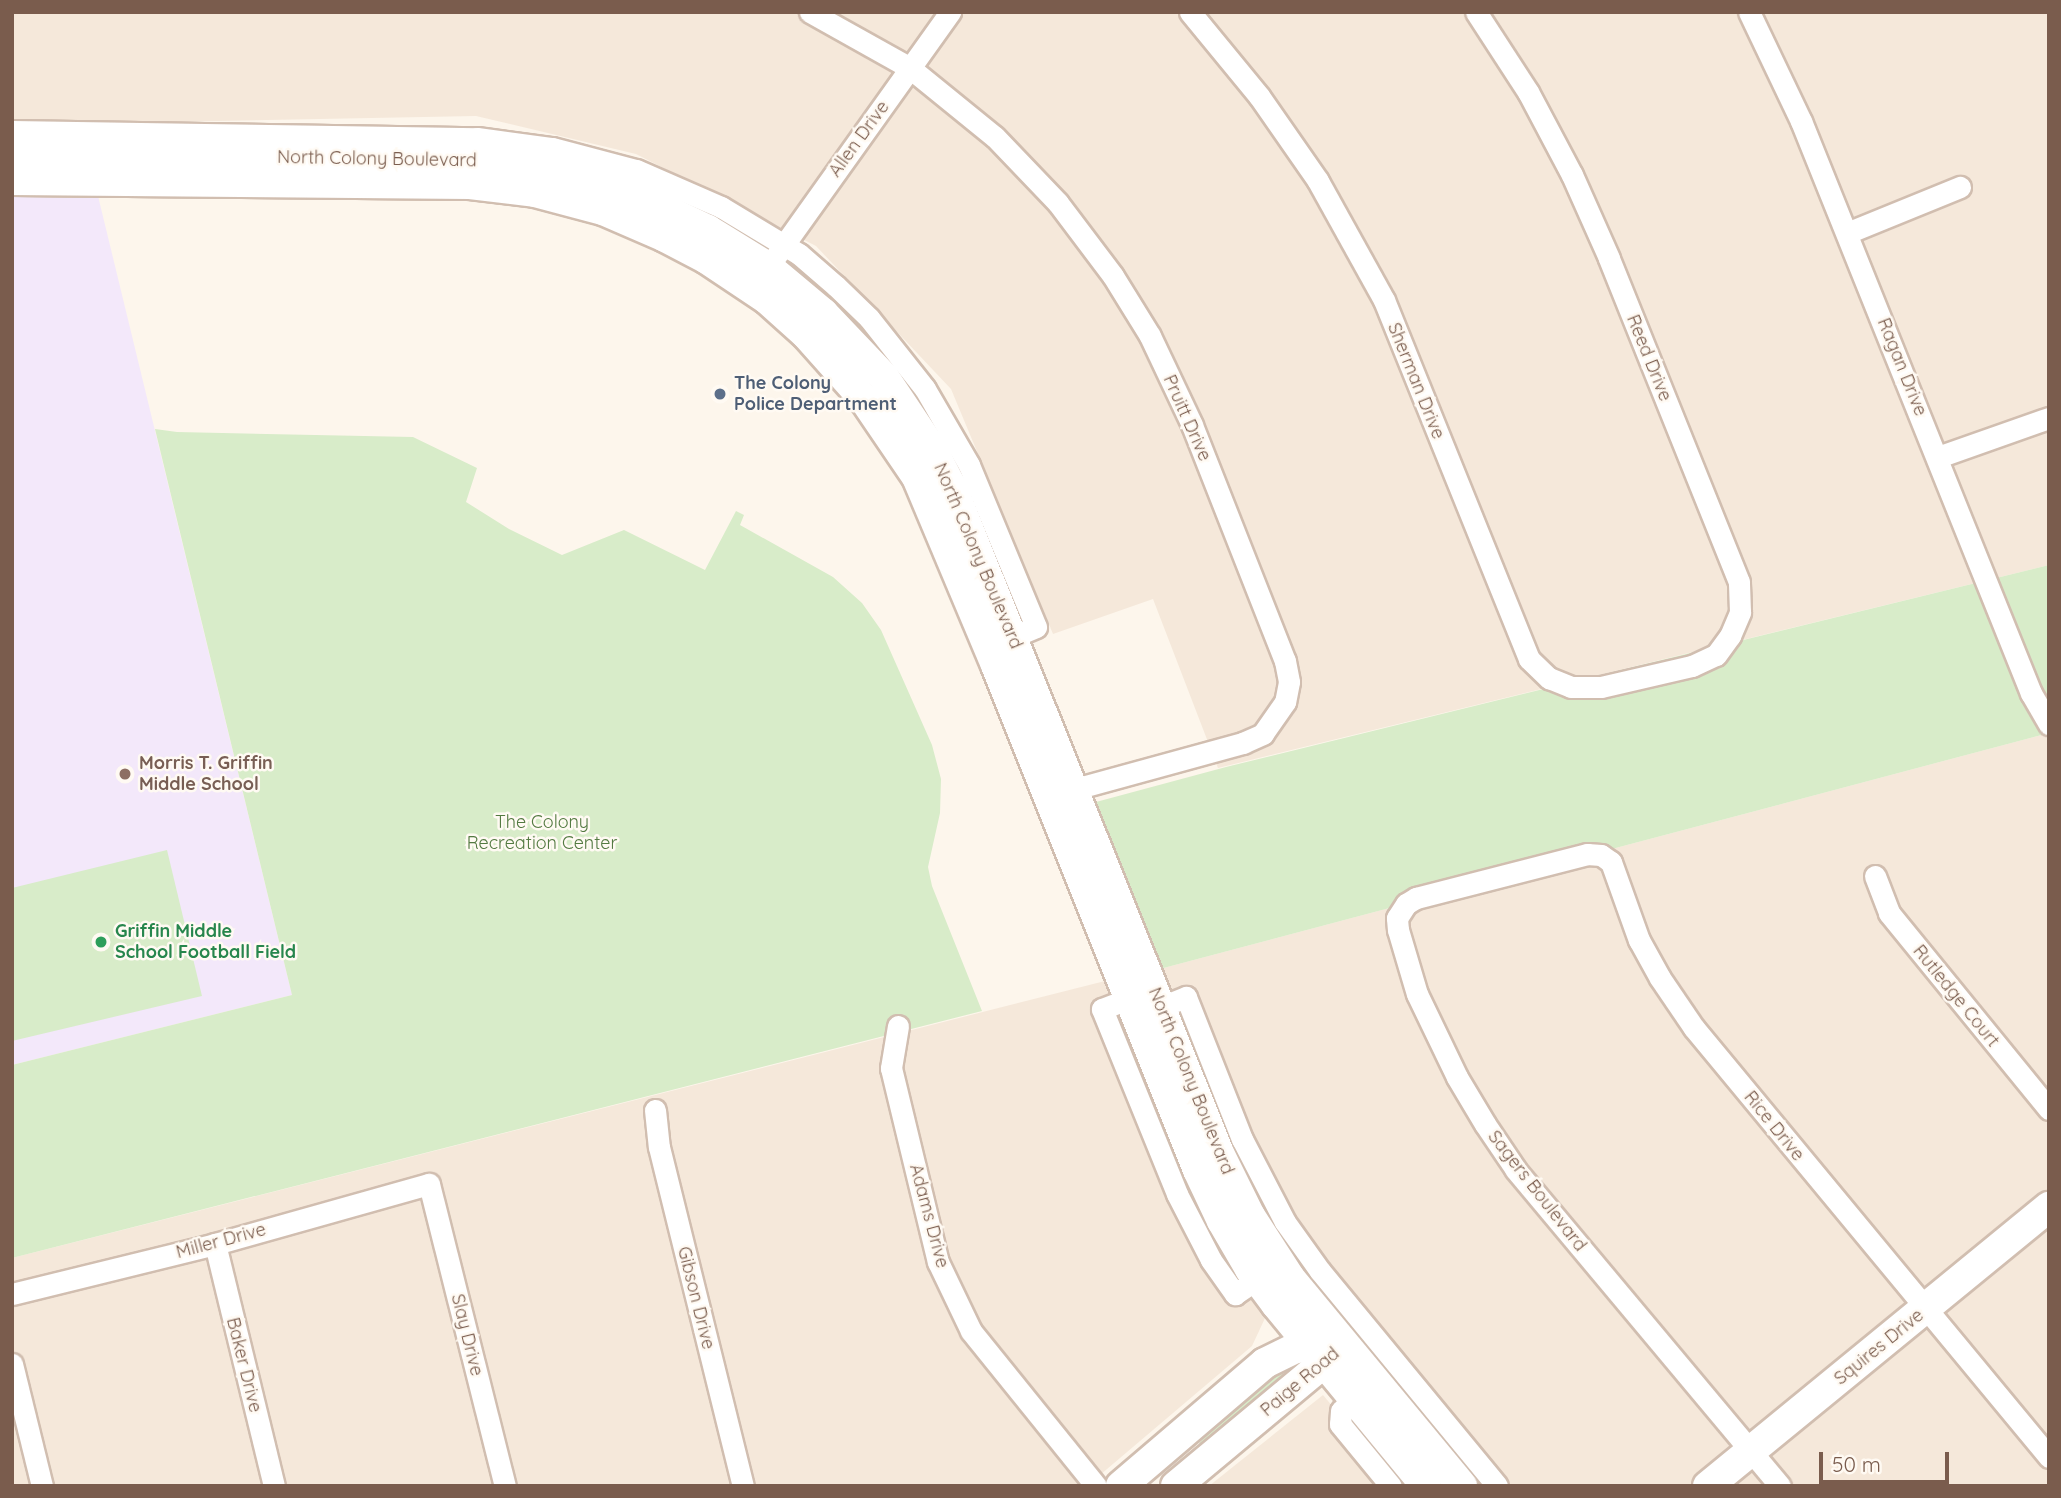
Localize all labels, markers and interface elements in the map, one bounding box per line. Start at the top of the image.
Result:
street label: Allen Drive [824,97,894,181]
street label: North Colony Boulevard [277,146,477,172]
street label: Reed Drive [1622,312,1676,404]
street label: Ragan Drive [1873,315,1931,419]
street label: Sherman Drive [1383,320,1449,442]
street label: Pruitt Drive [1158,371,1216,465]
place label: The Colony Police Department [734,373,897,416]
marker: The Colony Police Department [712,386,728,402]
street label: North Colony Boulevard [929,460,1027,652]
place label: Morris T. Griffin Middle School [139,753,273,796]
marker: Morris T. Griffin Middle School [117,766,133,782]
park label: The Colony Recreation Center [467,812,617,854]
place label: Griffin Middle School Football Field [115,921,296,964]
marker: Griffin Middle School Football Field [93,934,109,950]
street label: Rutledge Court [1908,941,2004,1051]
street label: North Colony Boulevard [1144,984,1238,1178]
street label: Rice Drive [1739,1087,1809,1165]
street label: Sagers Boulevard [1483,1126,1591,1256]
street label: Adams Drive [905,1162,953,1270]
street label: Miller Drive [174,1219,268,1263]
street label: Gibson Drive [673,1244,719,1352]
street label: Slay Drive [446,1292,488,1378]
street label: Squires Drive [1830,1304,1928,1390]
street label: Baker Drive [222,1315,266,1415]
street label: Paige Road [1256,1343,1344,1421]
scale bar [1823,1438,1952,1482]
text: 50 m [1832,1451,1881,1477]

